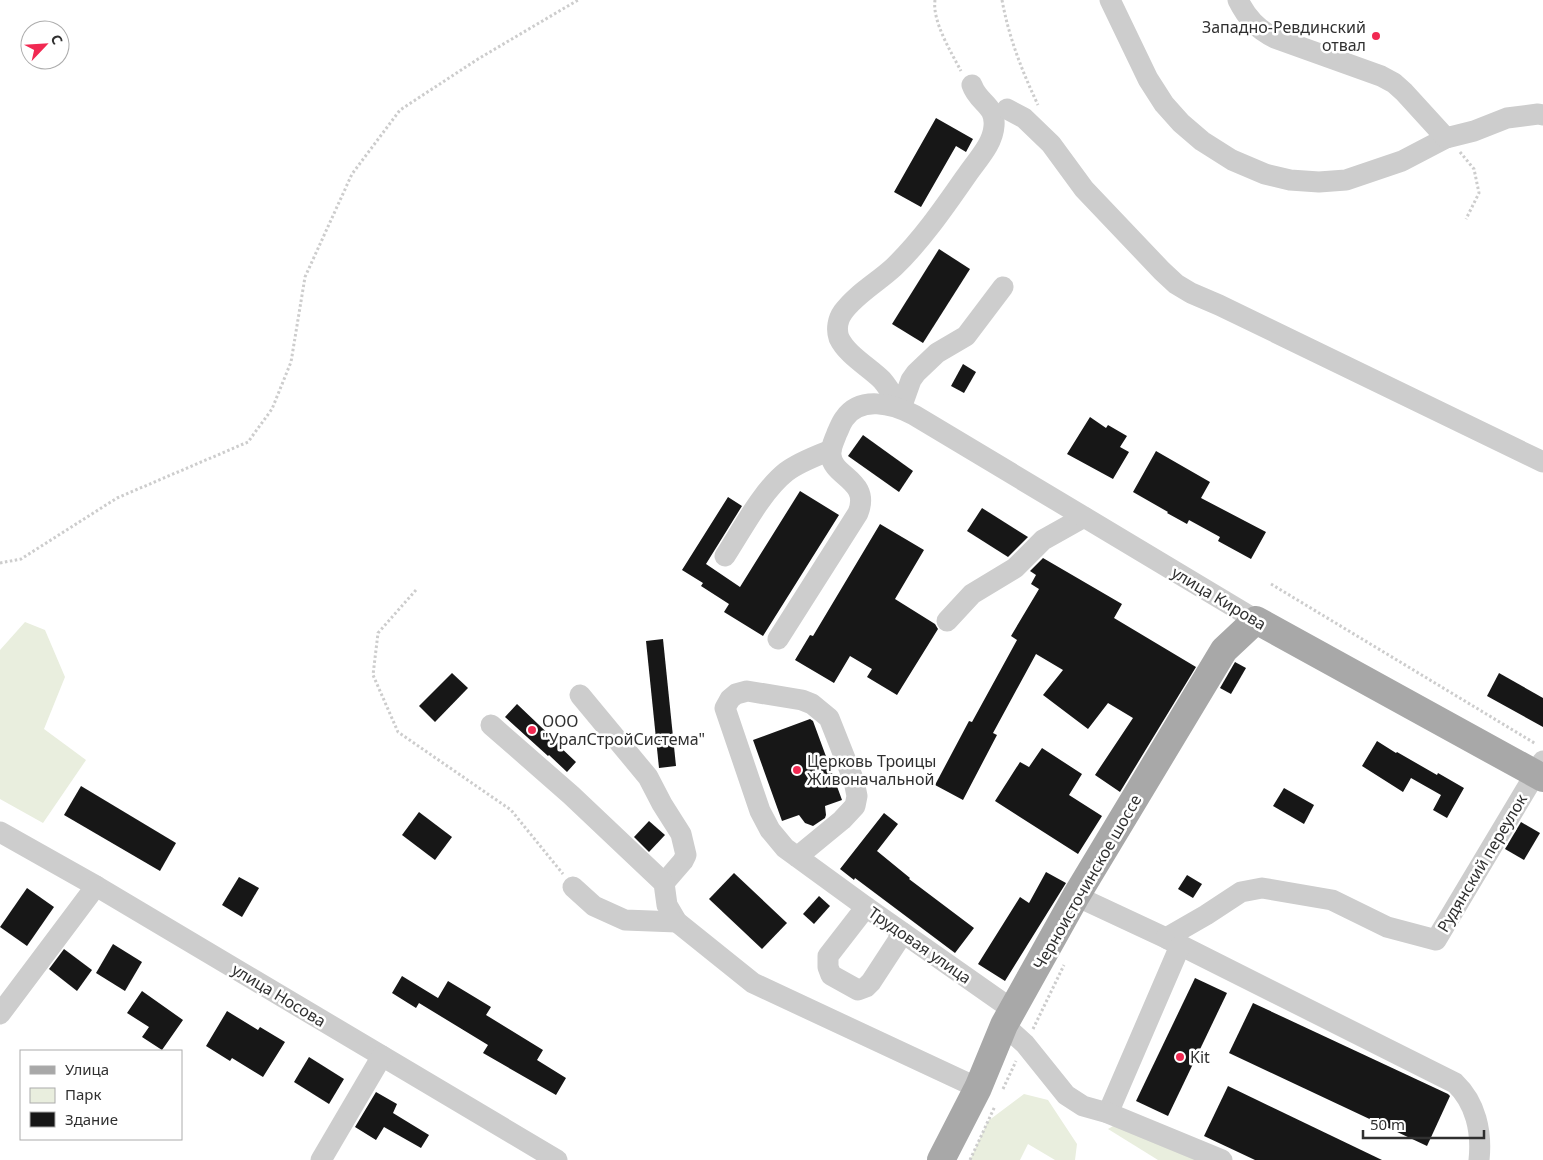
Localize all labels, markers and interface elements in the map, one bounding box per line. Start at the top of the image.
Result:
place label: Западно-Ревдинский отвал [1202,16,1366,56]
north arrow [20,20,70,70]
marker: Западно-Ревдинский отвал [1370,30,1382,42]
text: С [47,31,68,47]
street label: улица Кирова [1168,561,1270,635]
place label: ООО "УралСтройСистема" [542,710,705,750]
marker: ООО "УралСтройСистема" [526,724,538,736]
place label: Церковь Троицы Живоначальной [807,750,937,790]
marker: Церковь Троицы Живоначальной [791,764,803,776]
street label: Рудянский переулок [1432,789,1532,936]
street label: Черноисточинское шоссе [1028,790,1146,974]
street label: Трудовая улица [864,901,976,989]
street label: улица Носова [228,958,330,1032]
place label: Kit [1190,1046,1210,1068]
legend [20,1050,182,1140]
marker: Kit [1174,1051,1186,1063]
text: Улица [65,1059,109,1079]
text: Парк [65,1084,101,1104]
scale bar [1363,1108,1484,1140]
text: Здание [65,1109,118,1129]
text: 50 m [1370,1114,1405,1134]

